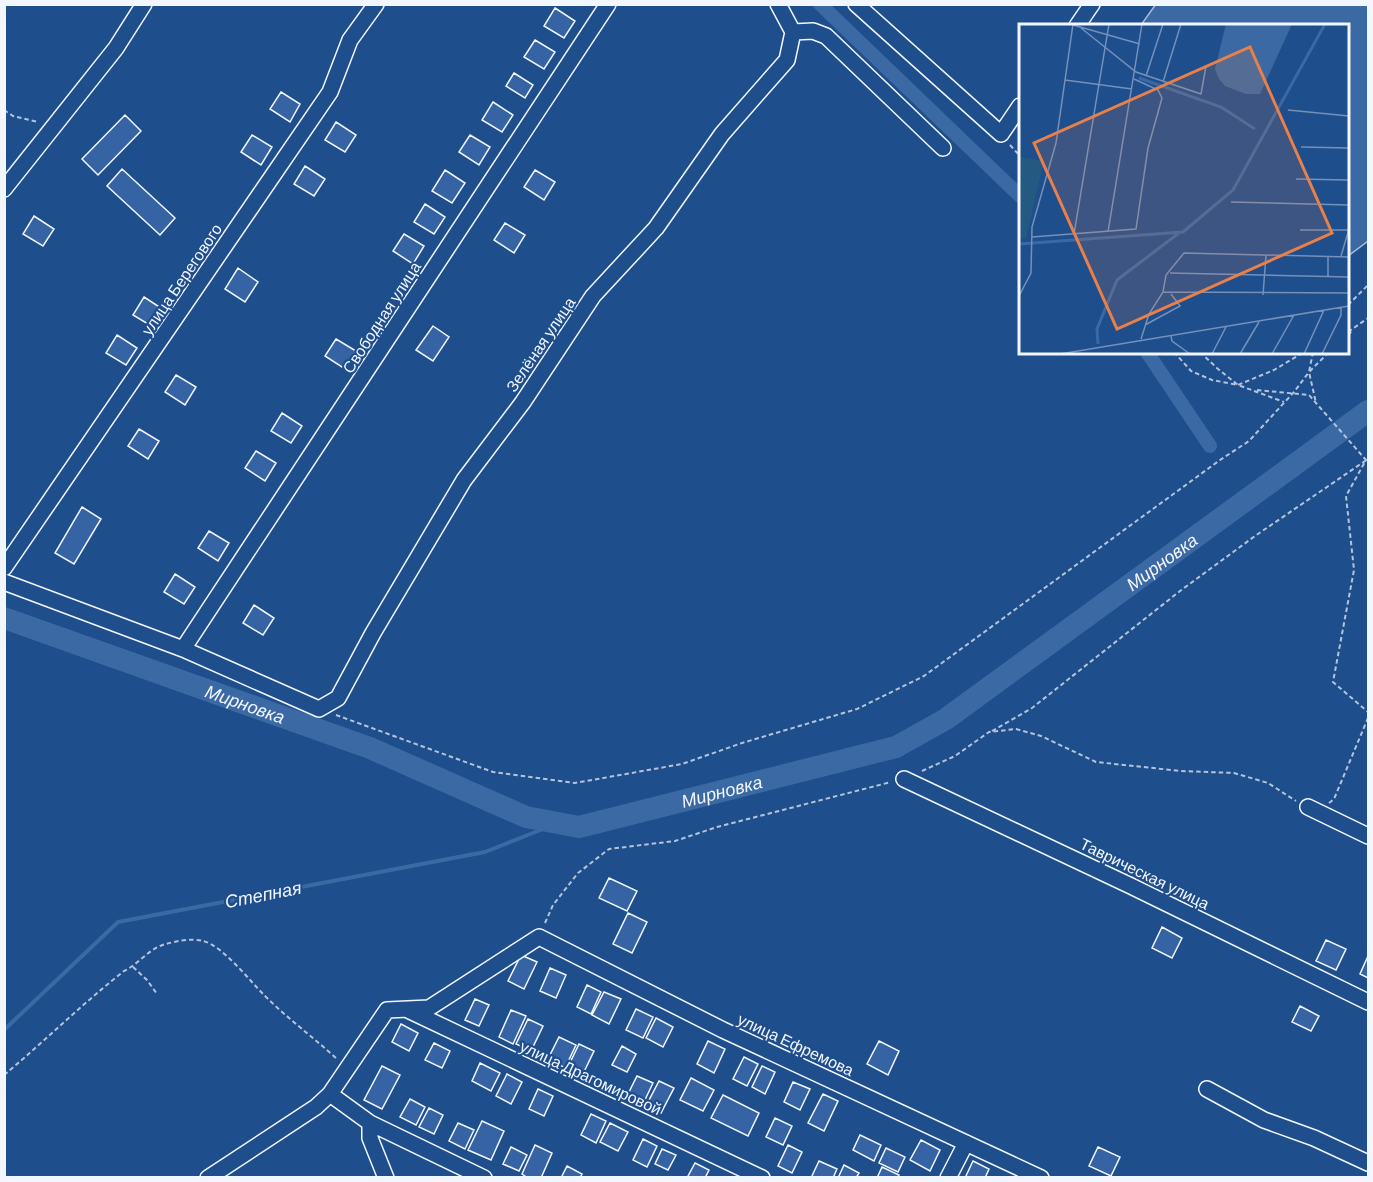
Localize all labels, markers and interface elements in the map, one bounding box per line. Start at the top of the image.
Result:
inset map [1019,24,1349,354]
street label: улица Берегового [137,220,225,338]
street label: Свободная улица [338,257,424,376]
street label: Зелёная улица [501,293,579,395]
water label: Мирновка [1122,528,1201,595]
water label: Мирновка [203,679,288,728]
water label: Мирновка [679,770,764,812]
street label: Таврическая улица [1077,833,1213,913]
water label: Степная [223,876,303,912]
street label: улица Ефремова [735,1009,857,1079]
street label: улица Драгомировой [517,1036,665,1118]

